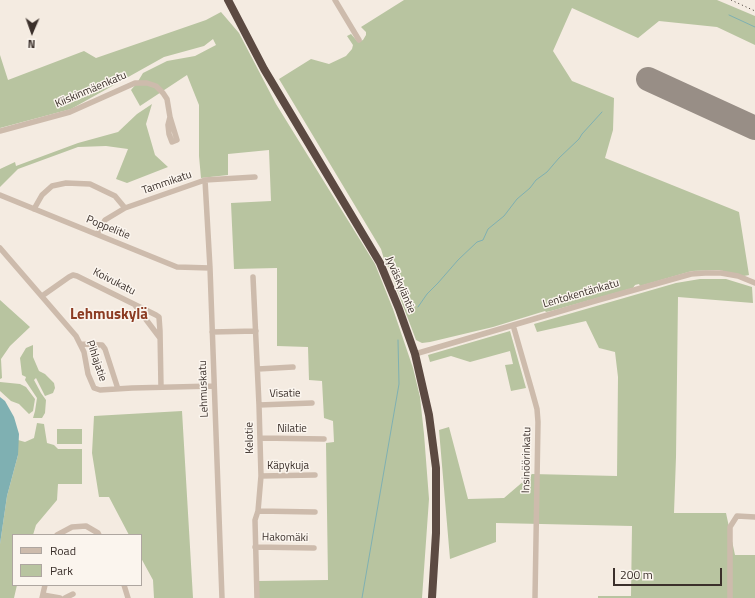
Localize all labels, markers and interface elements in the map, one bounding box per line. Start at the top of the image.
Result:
north arrow [12,12,52,52]
text: N [27,36,36,52]
street label: Kiiskinmäenkatu [53,69,129,111]
street label: Tammikatu [140,168,194,198]
street label: Poppelitie [84,213,132,243]
street label: Jyväskyläntie [382,255,418,315]
street label: Koivukatu [91,266,137,298]
street label: Lentokentänkatu [541,277,621,311]
district label: Lehmuskylä [70,306,148,324]
street label: Pihlajatie [83,339,109,383]
street label: Lehmuskatu [196,360,212,418]
street label: Visatie [269,387,301,401]
street label: Kelotie [243,422,257,454]
street label: Nilatie [277,422,307,436]
street label: Insinöörinkatu [520,427,534,493]
street label: Käpykuja [267,459,309,473]
street label: Hakomäki [262,531,308,545]
legend [12,534,142,586]
text: Road [50,541,76,560]
scale bar [615,560,724,586]
text: Park [50,561,73,580]
text: 200 m [620,565,653,584]

